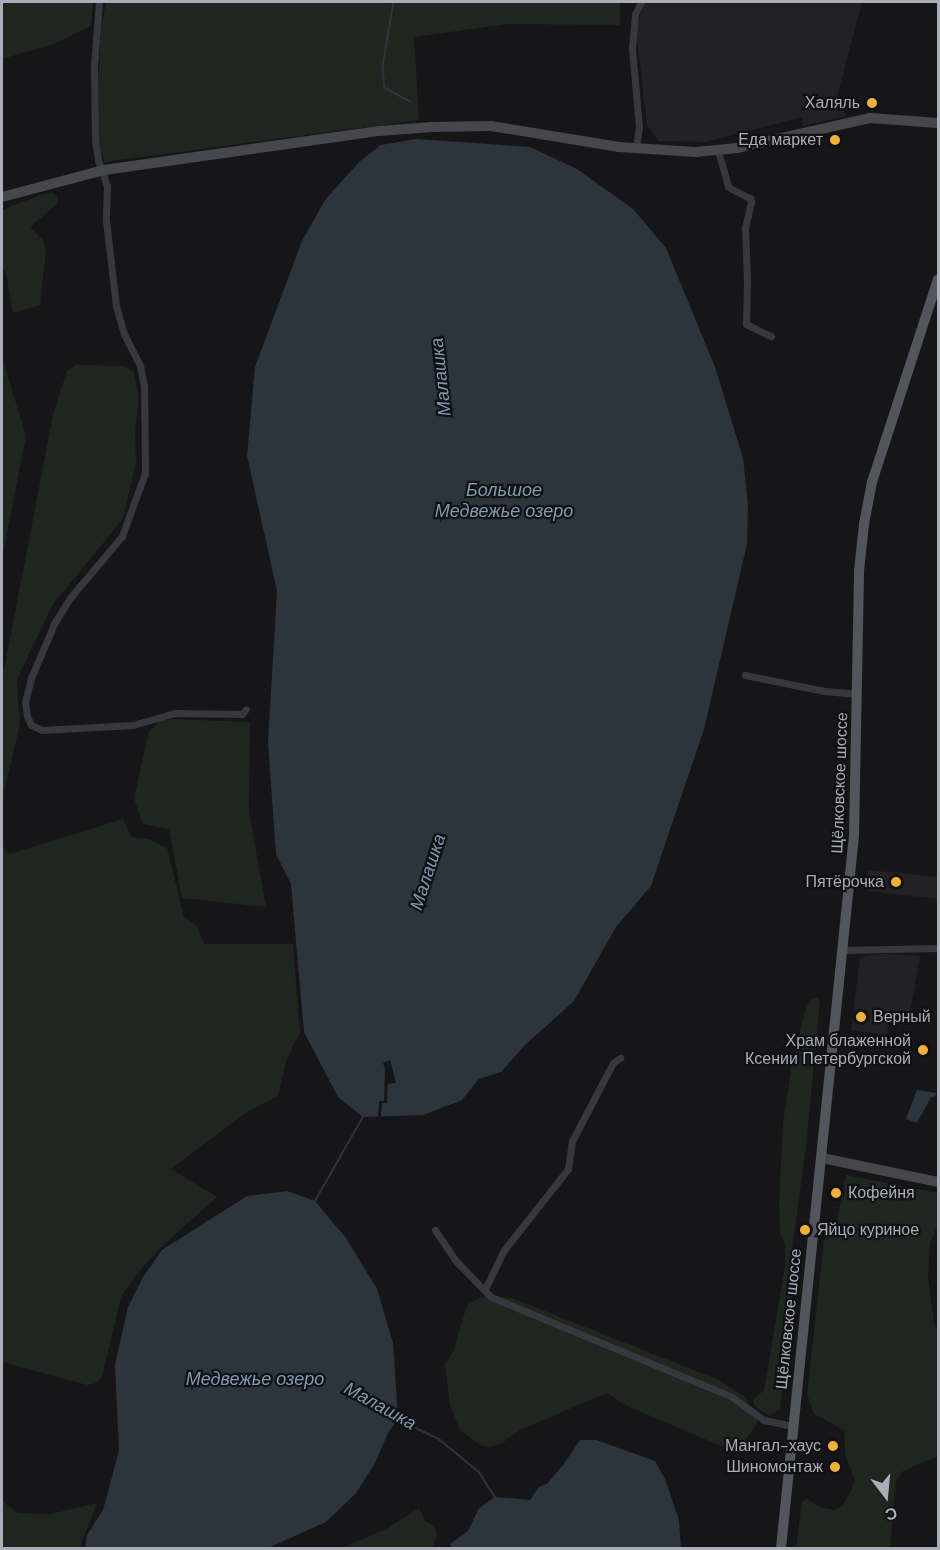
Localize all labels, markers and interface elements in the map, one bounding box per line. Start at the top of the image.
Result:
place label: Халяль [805,93,860,113]
marker: Халяль [865,96,879,110]
place label: Еда маркет [738,130,823,150]
marker: Еда маркет [828,133,842,147]
water label: Малашка [426,337,456,417]
water label: Большое Медвежье озеро [435,480,573,522]
street label: Щёлковское шоссе [828,712,852,854]
water label: Малашка [406,831,450,913]
place label: Пятёрочка [806,872,884,892]
marker: Пятёрочка [889,875,903,889]
place label: Верный [873,1007,931,1027]
marker: Верный [854,1010,868,1024]
place label: Храм блаженной Ксении Петербургской [745,1031,911,1069]
marker: Храм блаженной Ксении Петербургской [916,1043,930,1057]
place label: Кофейня [848,1183,915,1203]
marker: Кофейня [829,1186,843,1200]
place label: Яйцо куриное [817,1220,919,1240]
marker: Яйцо куриное [798,1223,812,1237]
street label: Щёлковское шоссе [772,1248,806,1390]
water label: Медвежье озеро [186,1368,324,1390]
water label: Малашка [340,1377,420,1435]
place label: Мангал-хаус [725,1436,821,1456]
marker: Мангал-хаус [826,1439,840,1453]
place label: Шиномонтаж [726,1457,823,1477]
marker: Шиномонтаж [828,1460,842,1474]
north arrow [856,1466,916,1526]
text: С [883,1502,900,1525]

